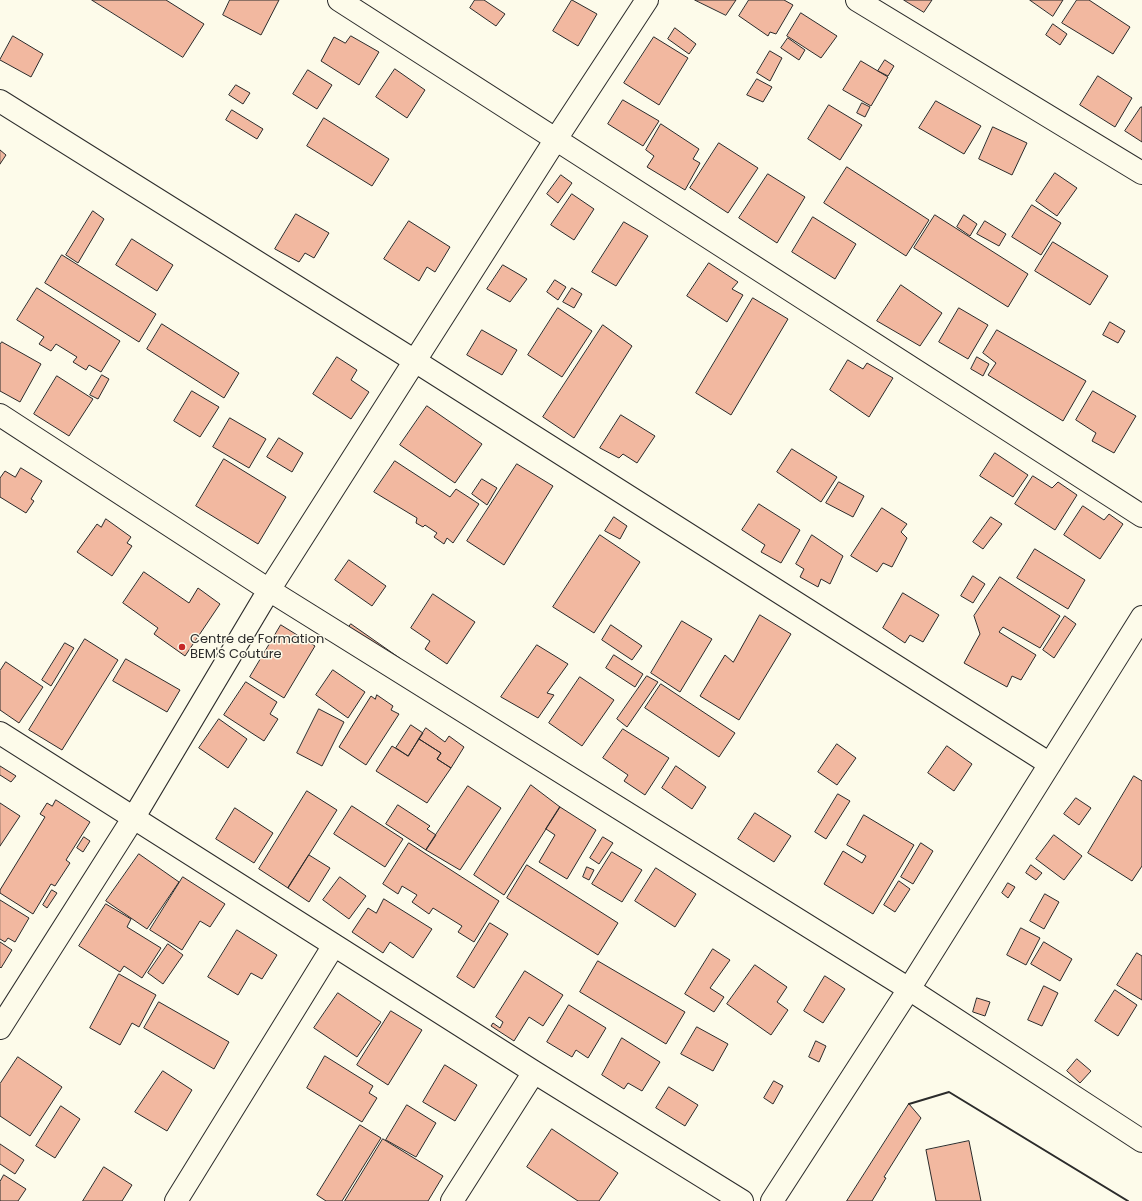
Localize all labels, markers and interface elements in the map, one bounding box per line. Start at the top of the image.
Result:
place label: Centre de Formation BEM'S Couture [190,632,324,663]
marker: Centre de Formation BEM'S Couture [177,642,187,652]

